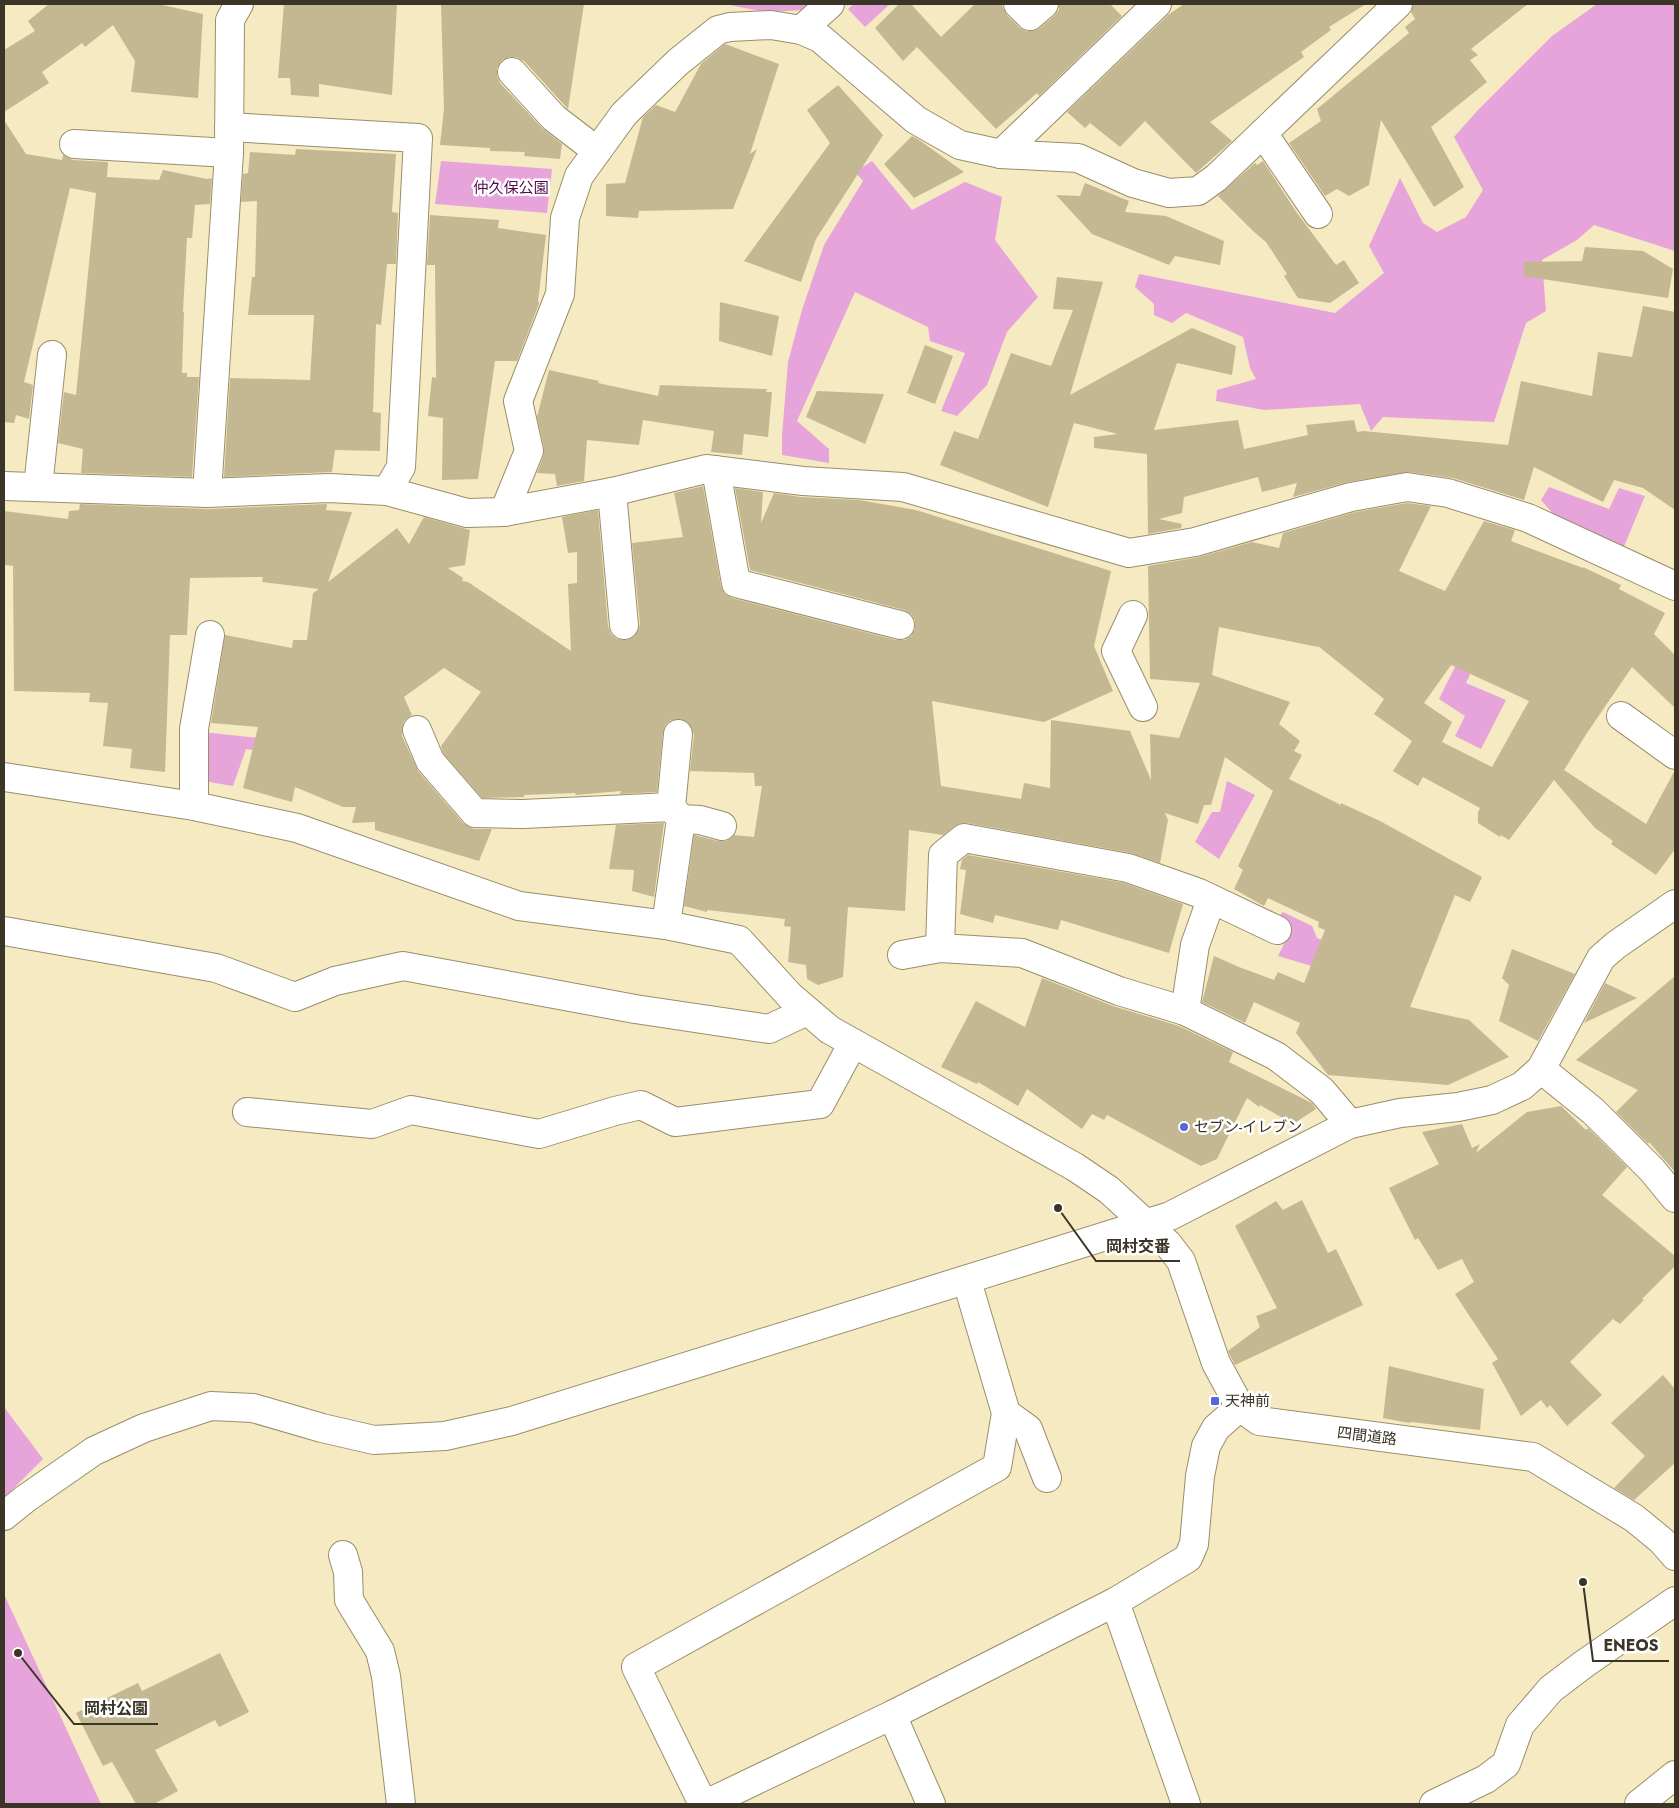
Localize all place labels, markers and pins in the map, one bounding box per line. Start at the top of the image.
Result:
place label: セブン-イレブン [1194,1116,1302,1138]
marker: セブン-イレブン [1178,1121,1190,1133]
callout: 岡村交番 [1096,1230,1180,1261]
place label: 天神前 [1225,1390,1270,1412]
marker: 天神前 [1209,1395,1221,1407]
callout: ENEOS [1593,1630,1669,1661]
callout: 岡村公園 [74,1693,158,1724]

